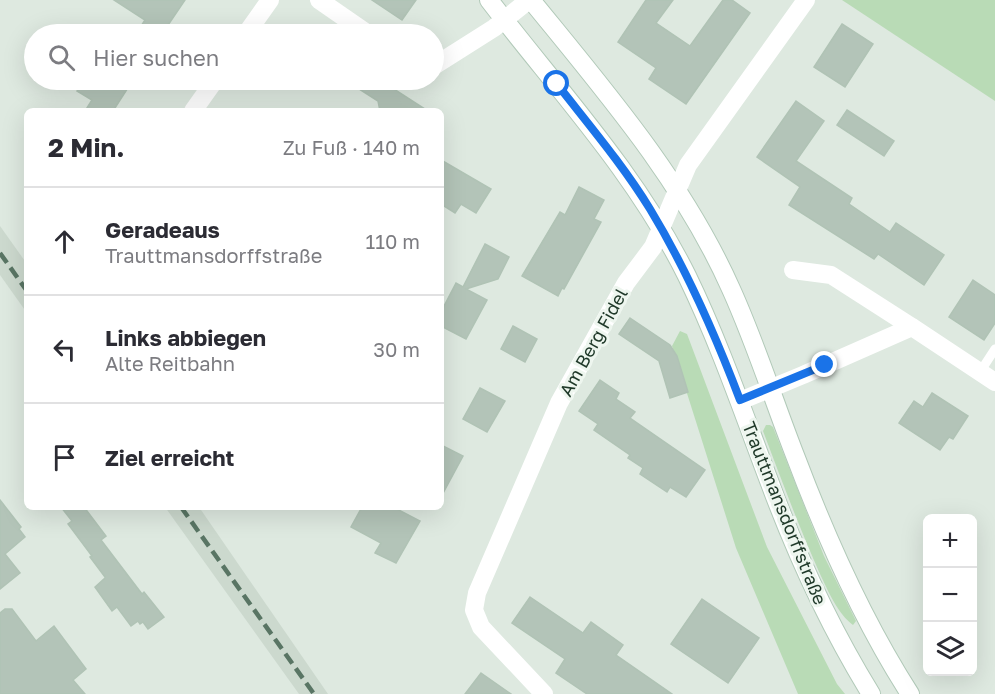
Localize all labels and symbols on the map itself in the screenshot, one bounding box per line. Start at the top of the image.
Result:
route start [543,70,569,96]
street label: Am Berg Fidel [554,284,632,400]
route end [811,351,837,377]
street label: Trauttmansdorffstraße [738,418,832,608]

